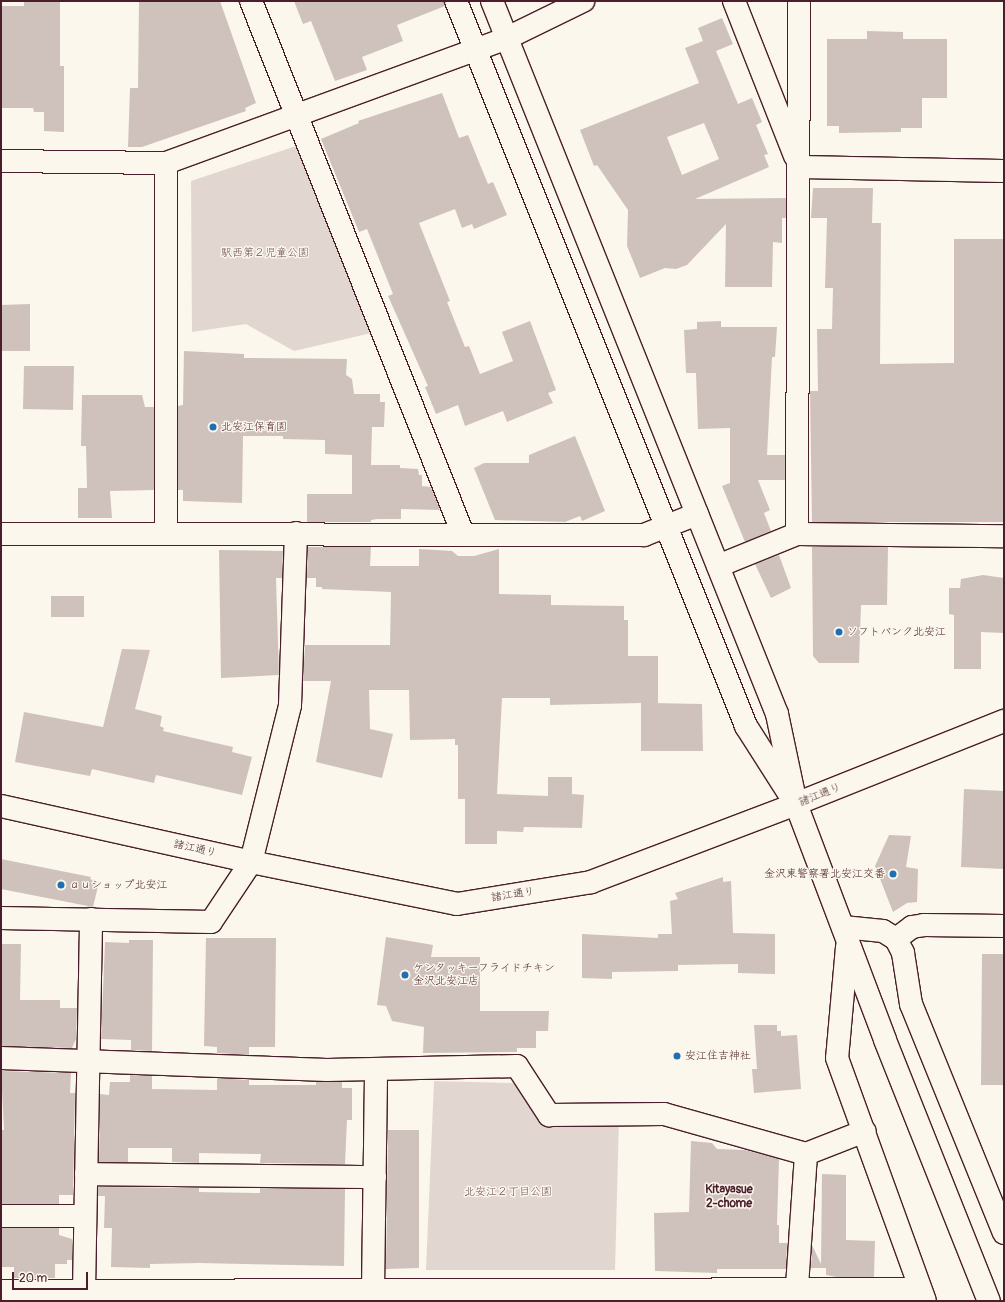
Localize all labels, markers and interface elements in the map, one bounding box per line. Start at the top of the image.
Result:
park label: 駅西第２児童公園 [221,246,309,260]
place label: 北安江保育園 [221,420,287,434]
marker: 北安江保育園 [208,422,218,432]
place label: ソフトバンク北安江 [847,625,946,639]
marker: ソフトバンク北安江 [834,627,844,637]
street label: 諸江通り [797,781,843,809]
street label: 諸江通り [172,838,218,860]
place label: 金沢東警察署北安江交番 [764,867,885,881]
marker: 金沢東警察署北安江交番 [888,869,898,879]
place label: ａｕショップ北安江 [69,878,168,892]
marker: ａｕショップ北安江 [56,880,66,890]
street label: 諸江通り [490,885,536,905]
place label: ケンタッキーフライドチキン 金沢北安江店 [413,962,556,988]
marker: ケンタッキーフライドチキン 金沢北安江店 [400,970,410,980]
place label: 安江住吉神社 [685,1049,751,1063]
marker: 安江住吉神社 [672,1051,682,1061]
district label: Kitayasue 2-chome [705,1183,753,1211]
park label: 北安江２丁目公園 [464,1185,552,1199]
scale bar [14,1264,90,1290]
text: 20 m [19,1271,47,1286]

